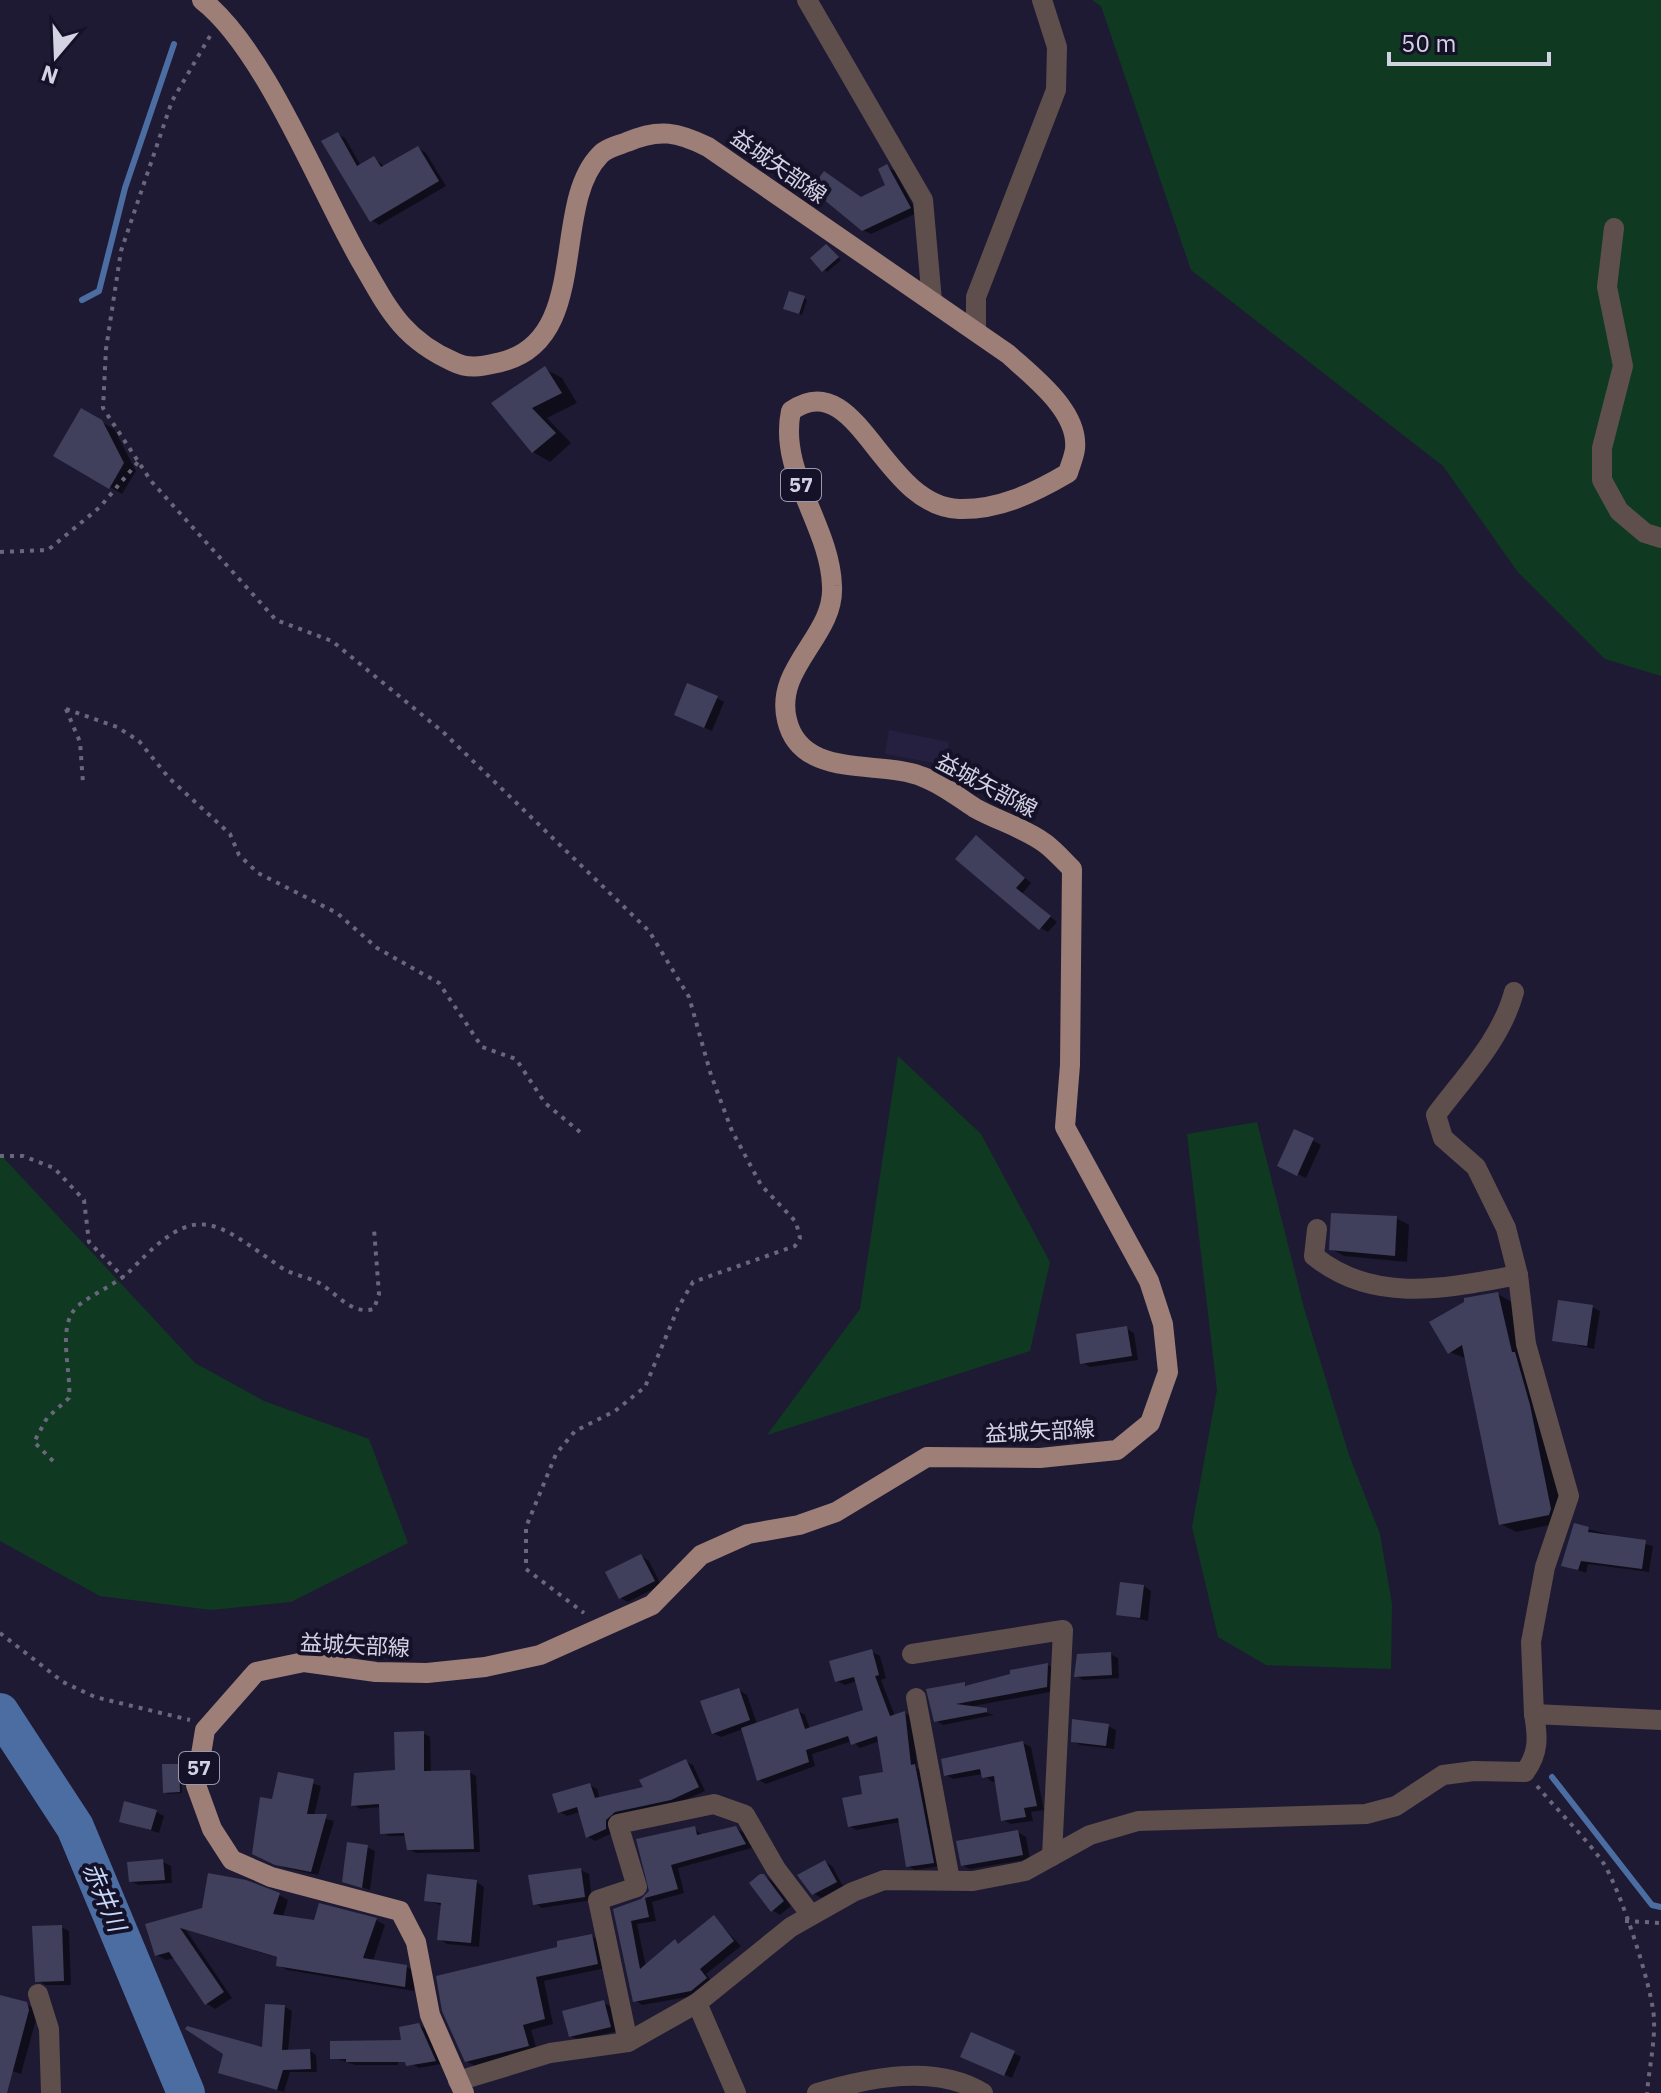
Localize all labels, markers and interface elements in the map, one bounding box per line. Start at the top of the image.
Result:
north arrow [16,16,96,96]
scale bar [1389,16,1549,66]
text: 50 m [1401,27,1456,59]
text: N [37,59,62,92]
street label: 益城矢部線 [726,122,833,209]
road number: 57 [781,469,821,501]
street label: 益城矢部線 [932,746,1043,823]
street label: 益城矢部線 [984,1413,1096,1448]
street label: 益城矢部線 [299,1627,411,1662]
road number: 57 [179,1752,219,1784]
water label: 赤井川 [76,1857,135,1939]

